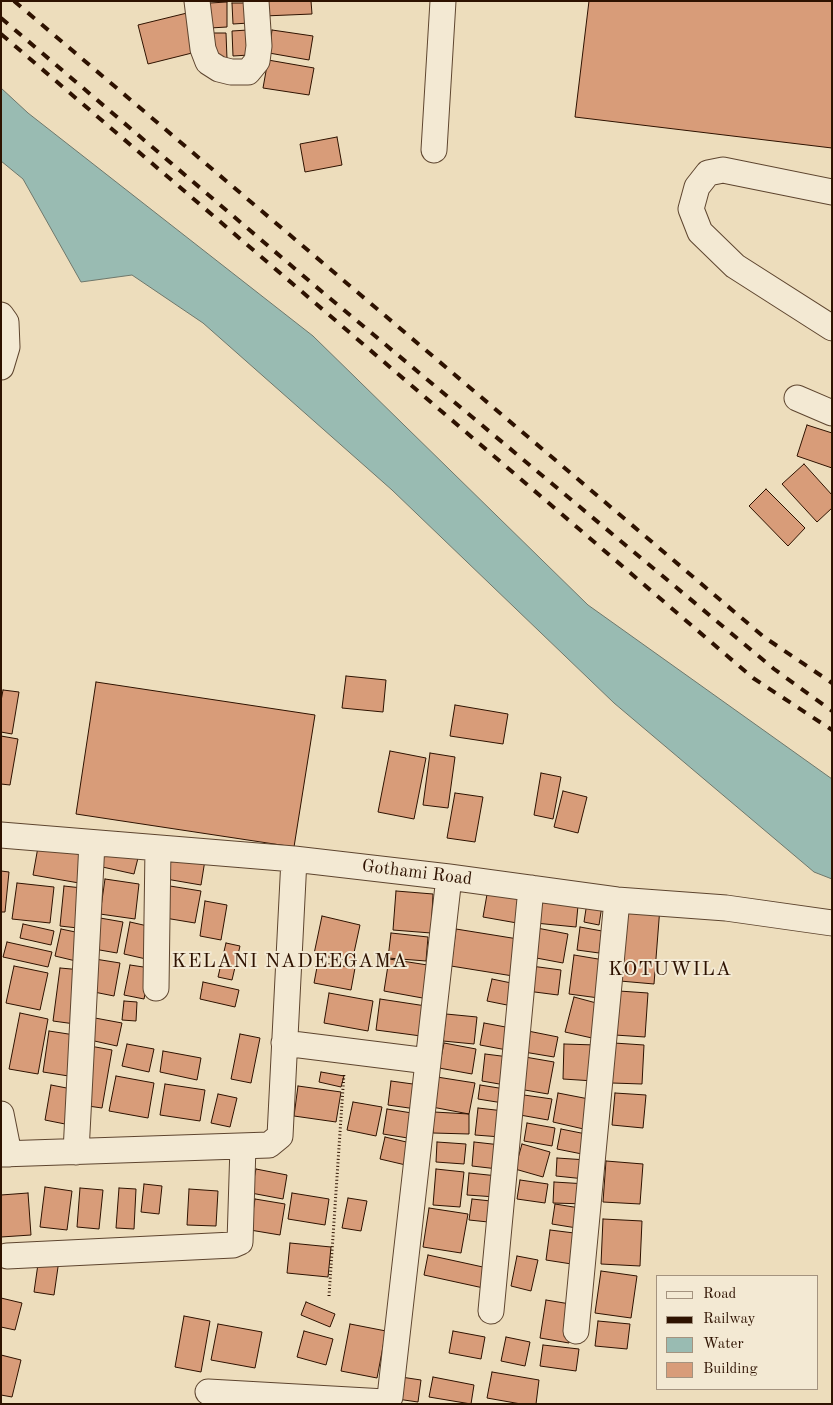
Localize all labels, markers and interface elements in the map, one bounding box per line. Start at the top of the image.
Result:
street label: Gothami Road [361,856,473,890]
district label: KELANI NADEEGAMA [170,950,410,974]
district label: KOTUWILA [607,958,733,982]
legend [656,1275,818,1390]
text: Road [703,1287,736,1302]
text: Railway [703,1312,756,1327]
text: Water [703,1337,744,1352]
text: Building [703,1362,758,1377]

